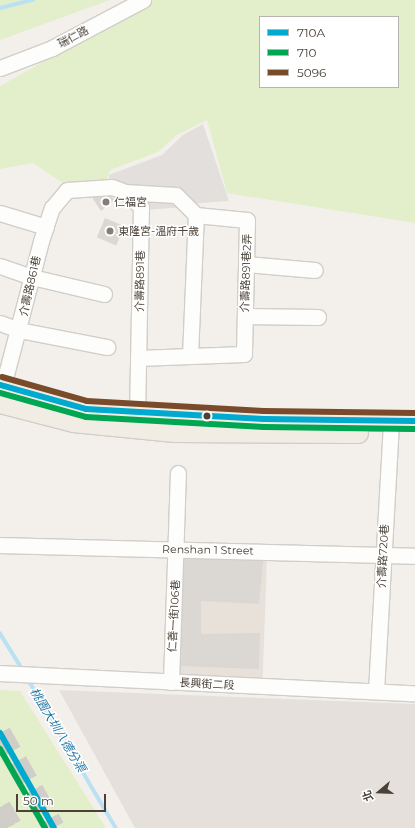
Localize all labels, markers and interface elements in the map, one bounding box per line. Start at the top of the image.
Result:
legend [259,16,399,88]
street label: 瑞仁路 [55,23,91,51]
text: 710A [297,25,325,40]
text: 710 [297,45,316,60]
text: 5096 [297,65,326,80]
place label: 仁福宮 [114,195,147,209]
marker: 仁福宮 [101,197,111,207]
place label: 東隆宮-溫府千歲 [118,224,199,238]
marker: 東隆宮-溫府千歲 [105,226,115,236]
street label: 介壽路891巷2弄 [238,233,254,313]
street label: 介壽路891巷 [133,250,147,312]
street label: 介壽路861巷 [17,254,43,318]
unlabelled marker [202,411,212,421]
street label: 介壽路720巷 [375,524,391,588]
street label: Renshan 1 Street [162,543,254,557]
street label: 仁善一街106巷 [166,579,182,653]
street label: 長興街二段 [179,676,235,692]
water label: 桃園大圳八德分渠 [27,685,89,775]
north arrow [359,772,399,812]
scale bar [18,786,108,812]
text: 北 [359,788,376,803]
text: 50 m [23,793,54,808]

